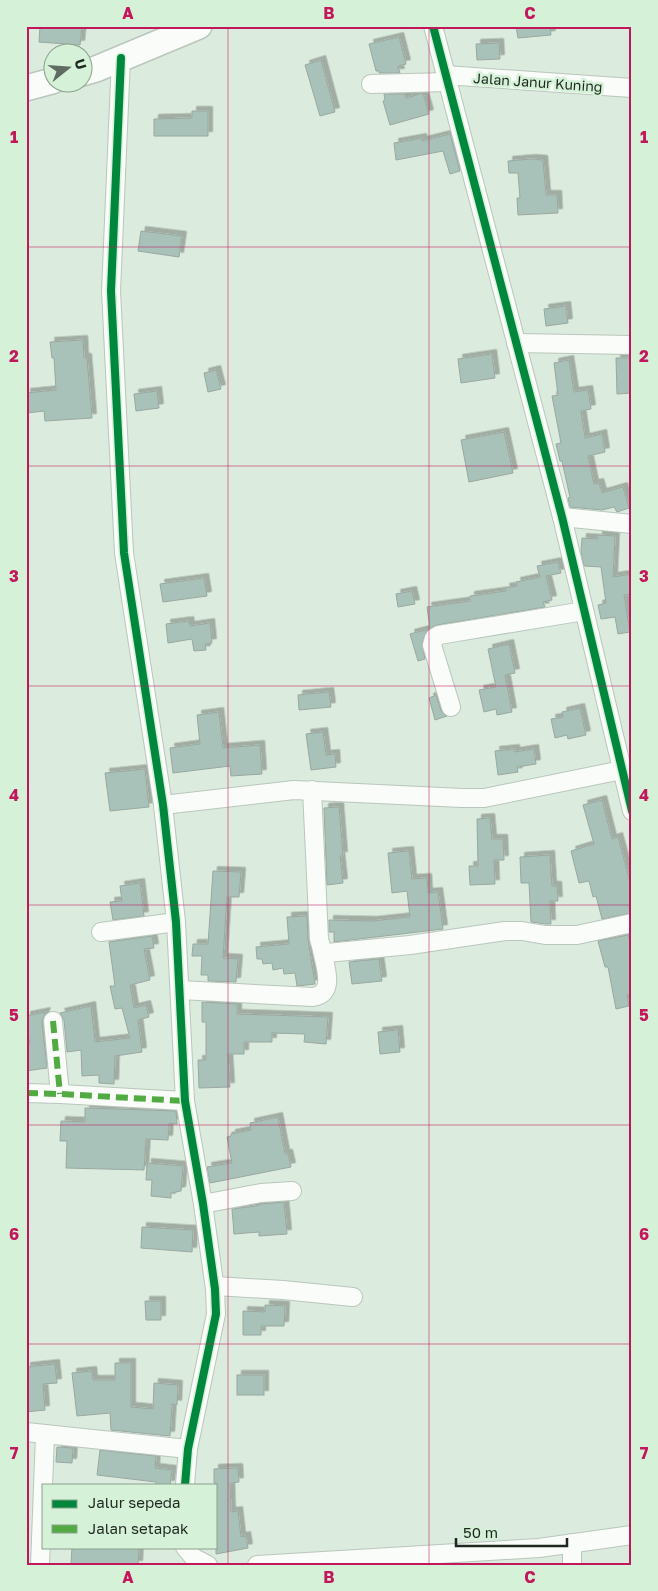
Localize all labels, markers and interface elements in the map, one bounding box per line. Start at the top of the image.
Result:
text: A [122,3,134,23]
text: B [323,3,335,23]
text: C [524,3,536,23]
north arrow [42,42,92,92]
text: U [71,57,91,71]
street label: Jalan Janur Kuning [473,69,603,95]
text: 1 [10,127,18,147]
text: 1 [640,127,648,147]
text: 2 [9,346,19,366]
text: 2 [639,346,649,366]
text: 3 [9,566,19,586]
text: 3 [639,566,649,586]
text: 4 [9,785,19,805]
text: 4 [639,785,649,805]
text: 5 [9,1005,19,1025]
text: 5 [639,1005,649,1025]
text: 6 [9,1224,19,1244]
text: 6 [639,1224,649,1244]
text: 7 [10,1443,19,1463]
text: 7 [640,1443,649,1463]
legend [42,1484,218,1548]
text: Jalur sepeda [88,1493,181,1511]
scale bar [456,1516,567,1548]
text: Jalan setapak [88,1519,189,1537]
text: 50 m [463,1523,498,1541]
text: A [122,1567,134,1587]
text: B [323,1567,335,1587]
text: C [524,1567,536,1587]

